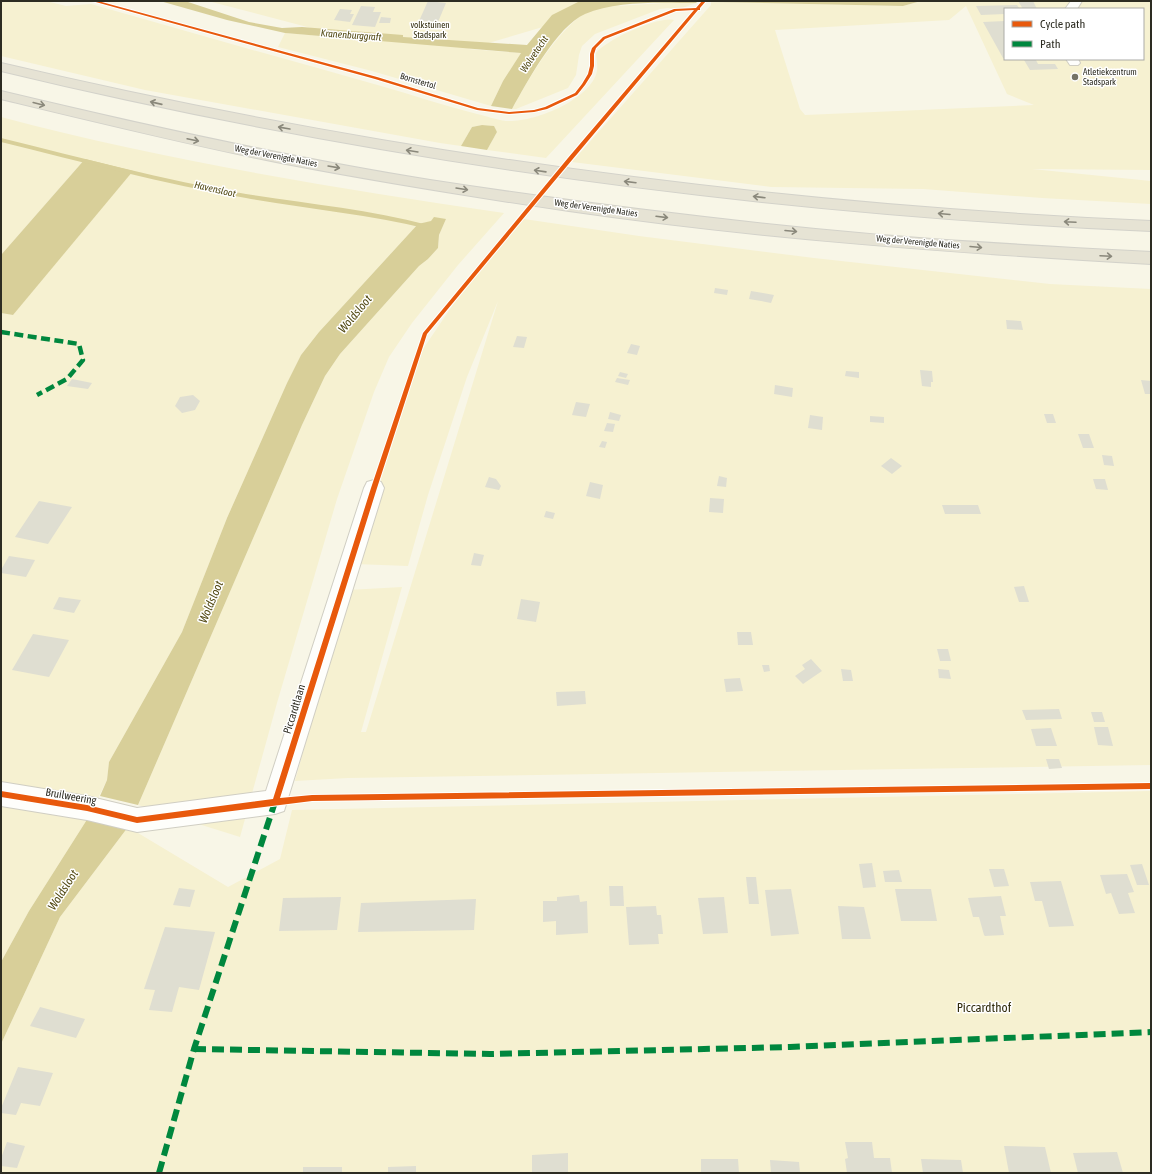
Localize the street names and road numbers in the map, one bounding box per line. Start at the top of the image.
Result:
street label: Bornstertol [399,71,438,91]
street label: Weg der Verenigde Naties [234,143,318,169]
street label: Weg der Verenigde Naties [554,197,638,219]
street label: Weg der Verenigde Naties [876,233,960,251]
street label: Piccardtlaan [281,683,307,735]
street label: Bruilweering [45,786,98,806]

